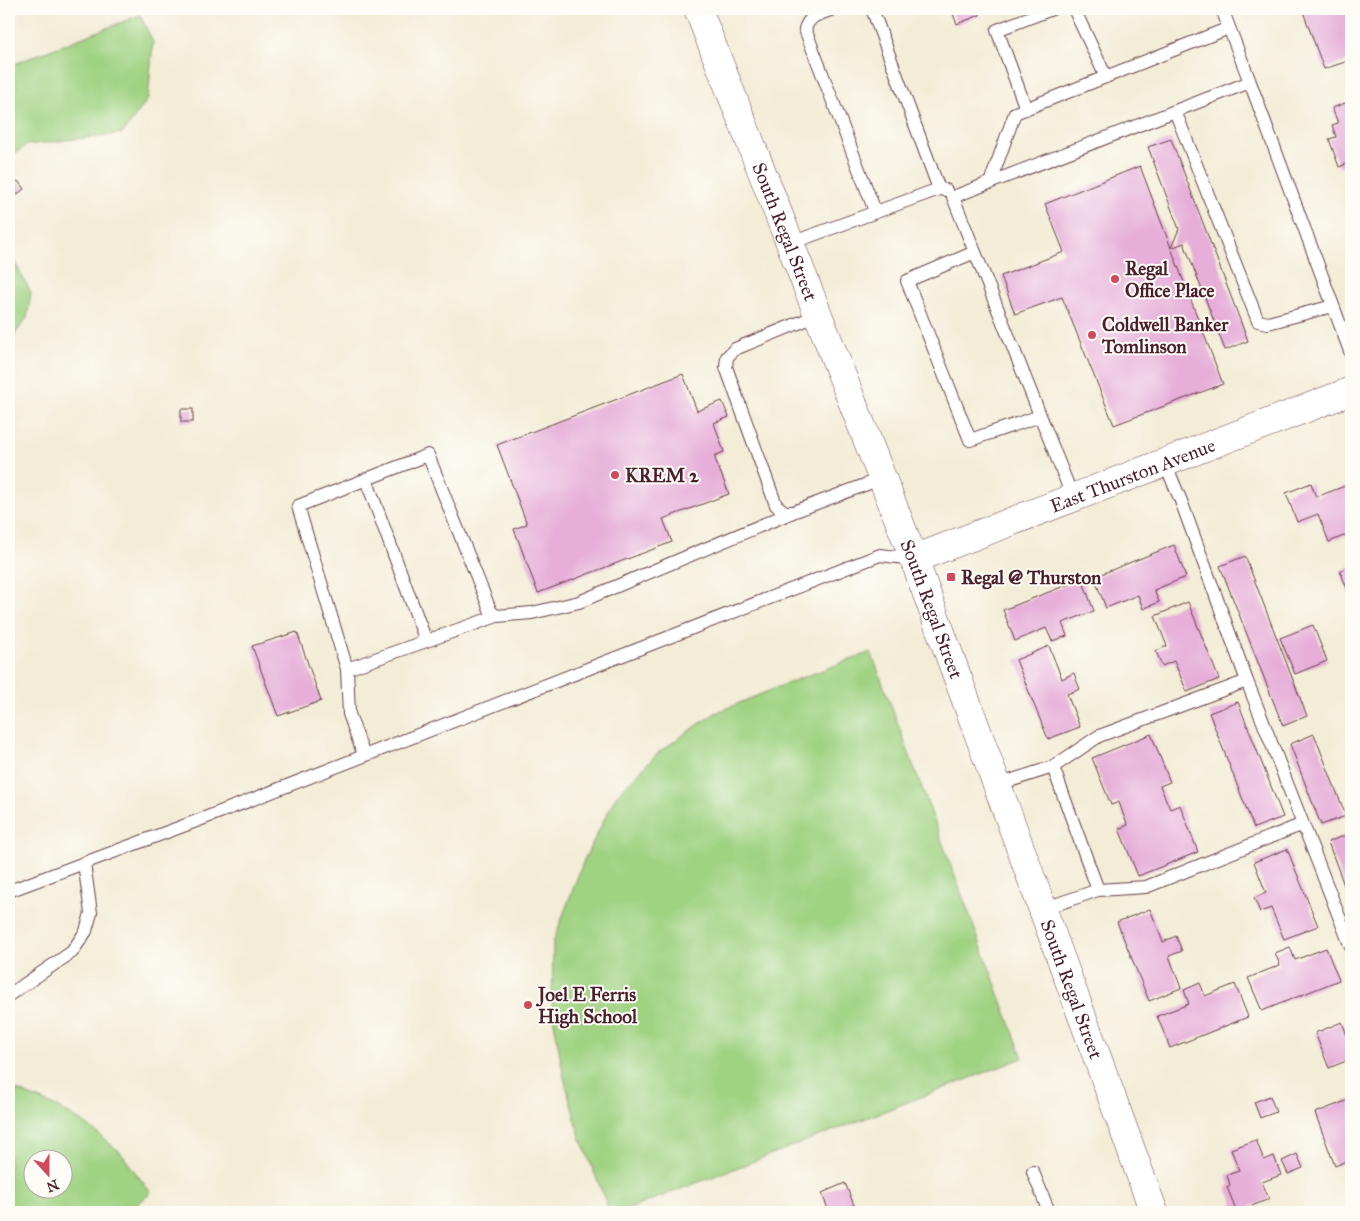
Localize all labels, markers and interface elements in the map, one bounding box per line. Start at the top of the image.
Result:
street label: South Regal Street [747,159,823,304]
place label: Regal Office Place [1125,257,1215,302]
marker: Regal Office Place [1109,273,1121,285]
place label: Coldwell Banker Tomlinson [1101,313,1229,358]
marker: Coldwell Banker Tomlinson [1086,329,1098,341]
street label: East Thurston Avenue [1047,433,1218,518]
place label: KREM 2 [625,464,699,487]
marker: KREM 2 [609,469,621,481]
street label: South Regal Street [895,536,968,682]
place label: Regal @ Thurston [961,566,1102,590]
marker: Regal @ Thurston [945,571,957,583]
street label: South Regal Street [1035,916,1108,1062]
place label: Joel E Ferris High School [535,983,638,1029]
marker: Joel E Ferris High School [522,999,534,1011]
north arrow [22,1148,72,1198]
text: N [44,1176,61,1196]

